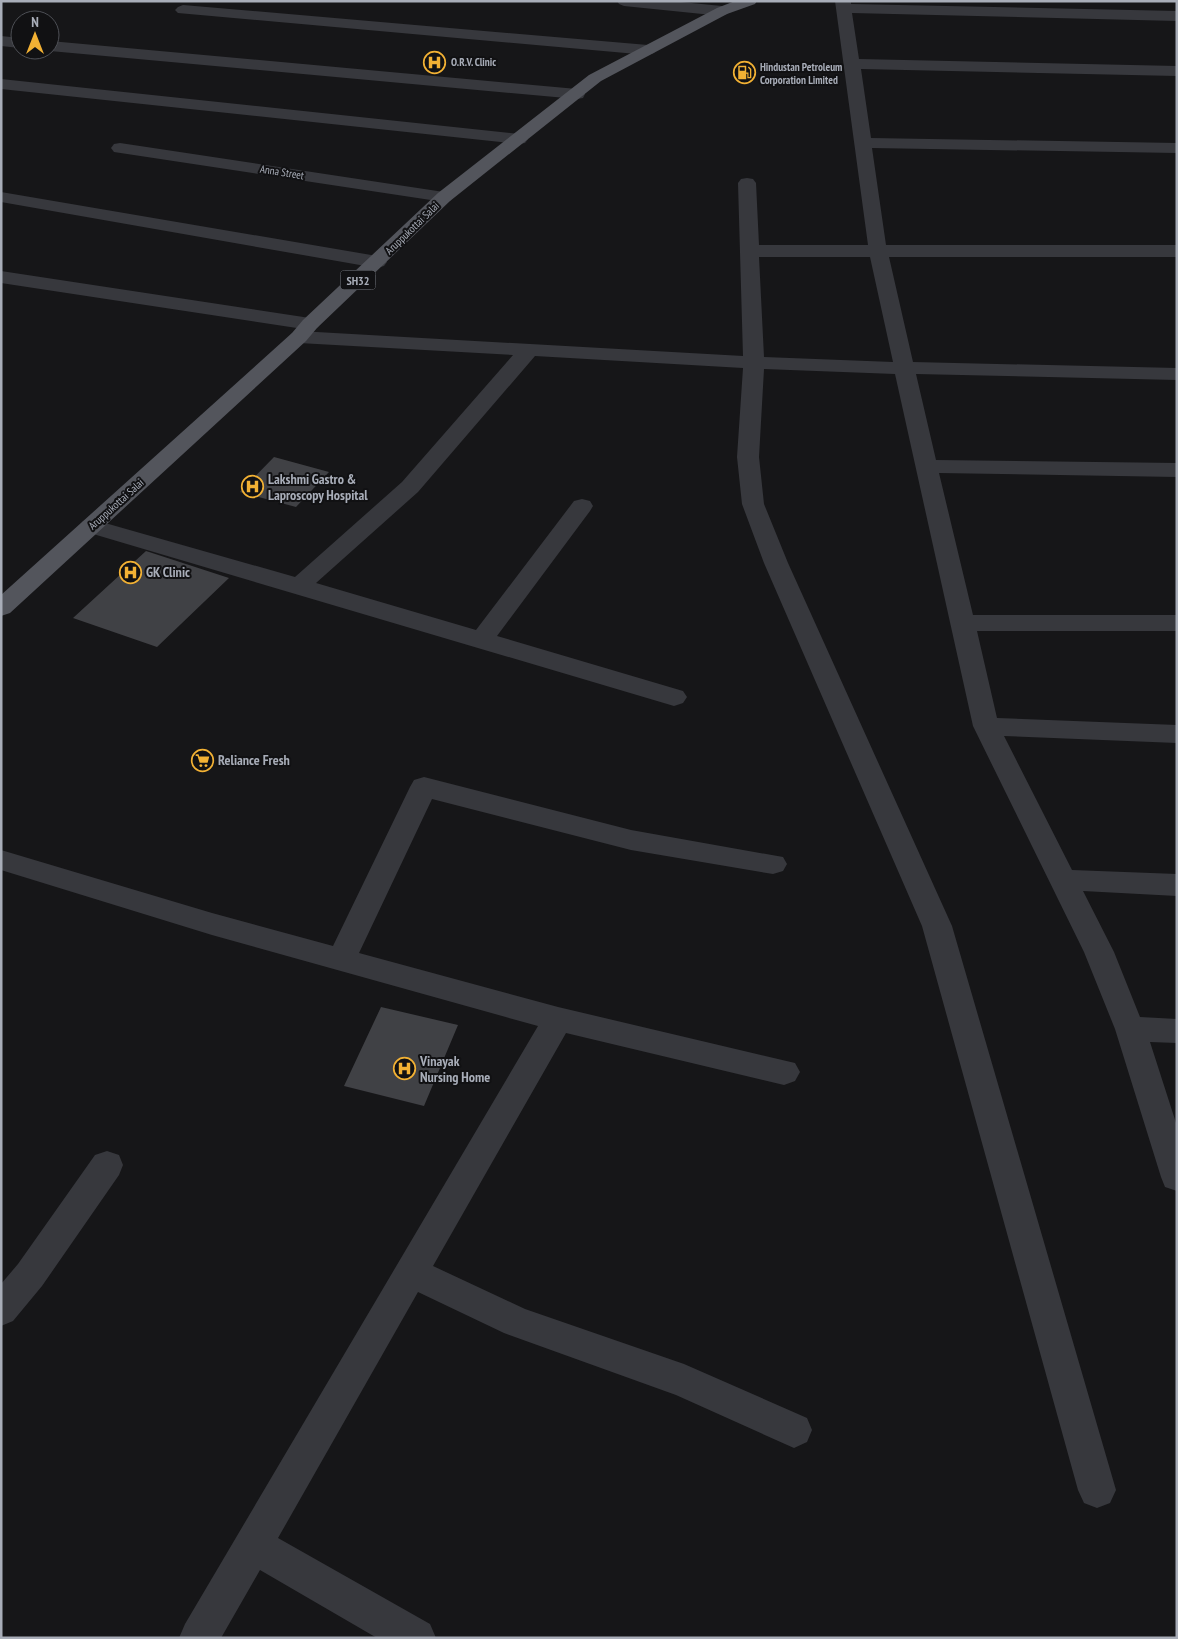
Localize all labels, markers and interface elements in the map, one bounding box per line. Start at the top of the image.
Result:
north arrow [10,10,60,60]
text: N [31,13,39,31]
hospital icon: O.R.V. Clinic [423,50,447,74]
place label: O.R.V. Clinic [451,55,496,69]
place label: Hindustan Petroleum Corporation Limited [760,60,842,87]
fuel station icon: Hindustan Petroleum Corporation Limited [732,61,756,85]
street label: Anna Street [259,162,305,182]
street label: Aruppukottai Salai [382,199,442,257]
road number: SH32 [340,270,376,290]
place label: Lakshmi Gastro & Laproscopy Hospital [268,470,368,504]
street label: Aruppukottai Salai [85,475,147,533]
hospital icon: Lakshmi Gastro & Laproscopy Hospital [240,475,264,499]
hospital icon: GK Clinic [118,560,142,584]
place label: GK Clinic [146,563,190,581]
supermarket icon: Reliance Fresh [190,748,214,772]
place label: Reliance Fresh [218,751,290,769]
place label: Vinayak Nursing Home [419,1052,490,1086]
hospital icon: Vinayak Nursing Home [392,1057,416,1081]

